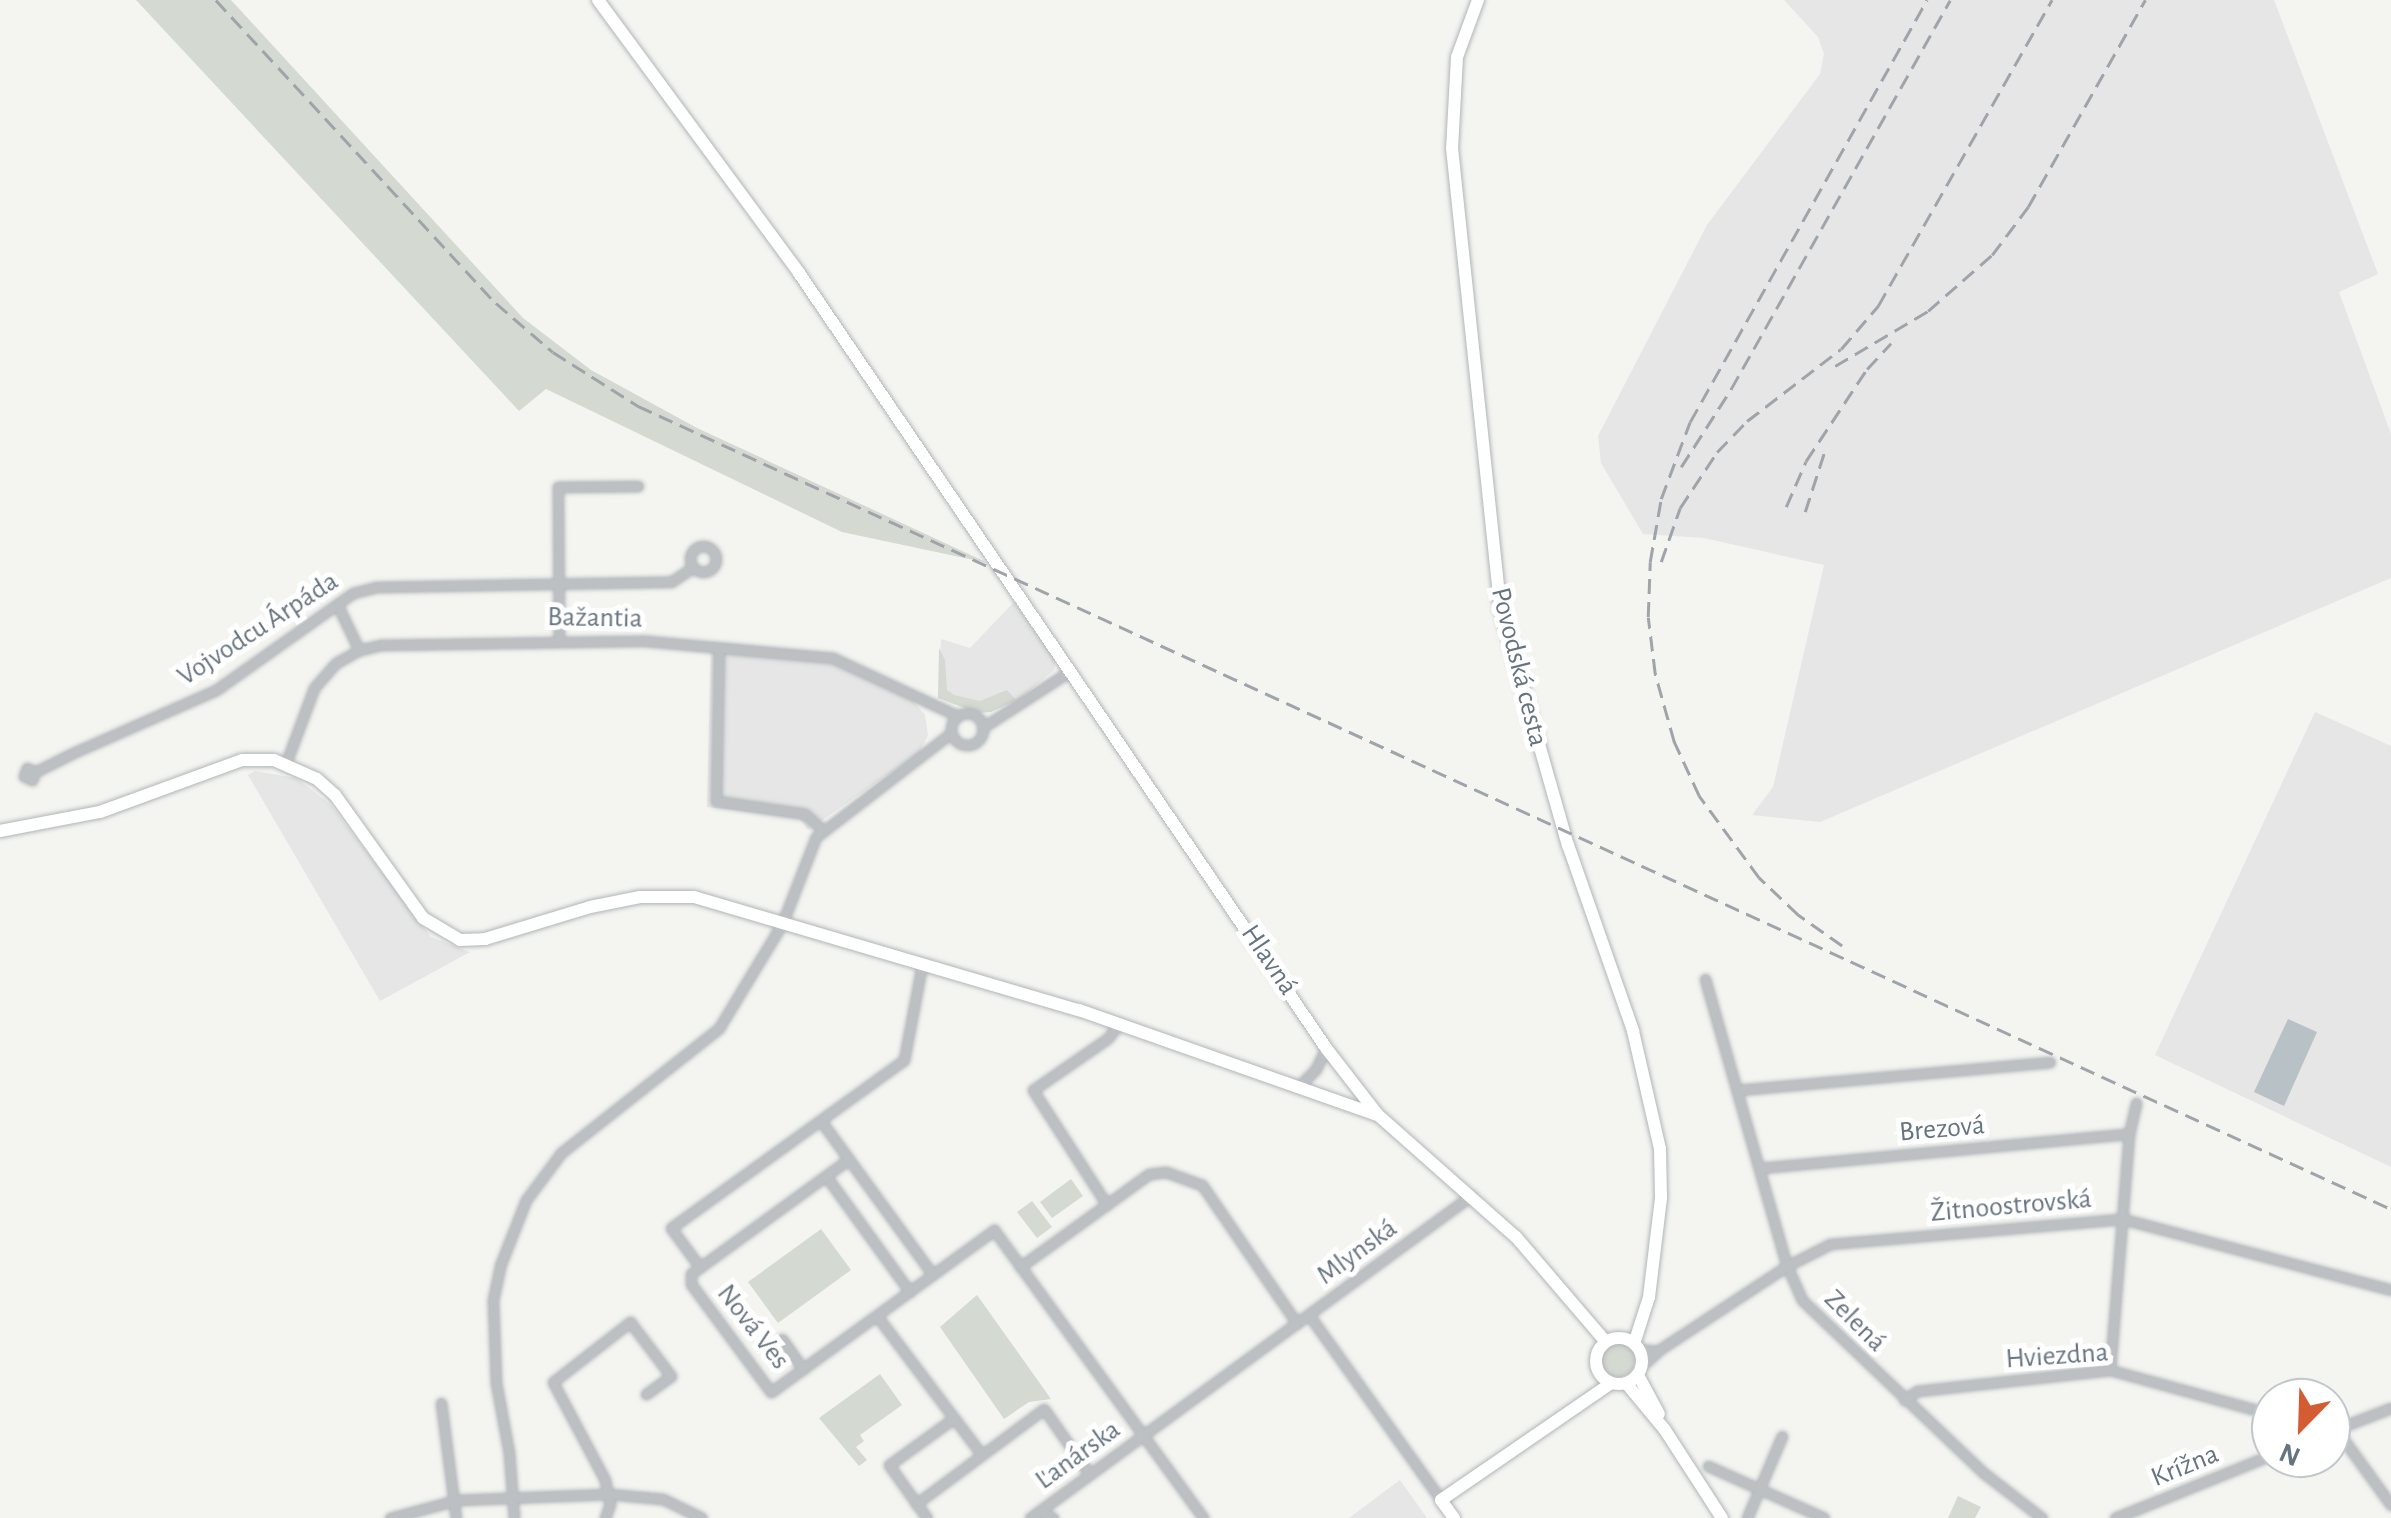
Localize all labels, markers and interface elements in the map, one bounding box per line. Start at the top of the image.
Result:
street label: Vojvodcu Árpáda [171,565,345,693]
street label: Povodská cesta [1483,584,1555,750]
street label: Bažantia [547,600,643,636]
street label: Hlavná [1233,918,1305,1002]
street label: Brezová [1898,1109,1986,1149]
street label: Žitnoostrovská [1929,1182,2093,1230]
street label: Mlynská [1310,1212,1404,1292]
street label: Nová Ves [709,1278,797,1376]
street label: Zelená [1817,1283,1893,1359]
street label: Hviezdna [2005,1336,2109,1376]
north arrow [2251,1378,2351,1478]
street label: Ľanárska [1029,1413,1127,1497]
street label: Krížna [2146,1437,2224,1495]
text: N [2276,1437,2304,1470]

